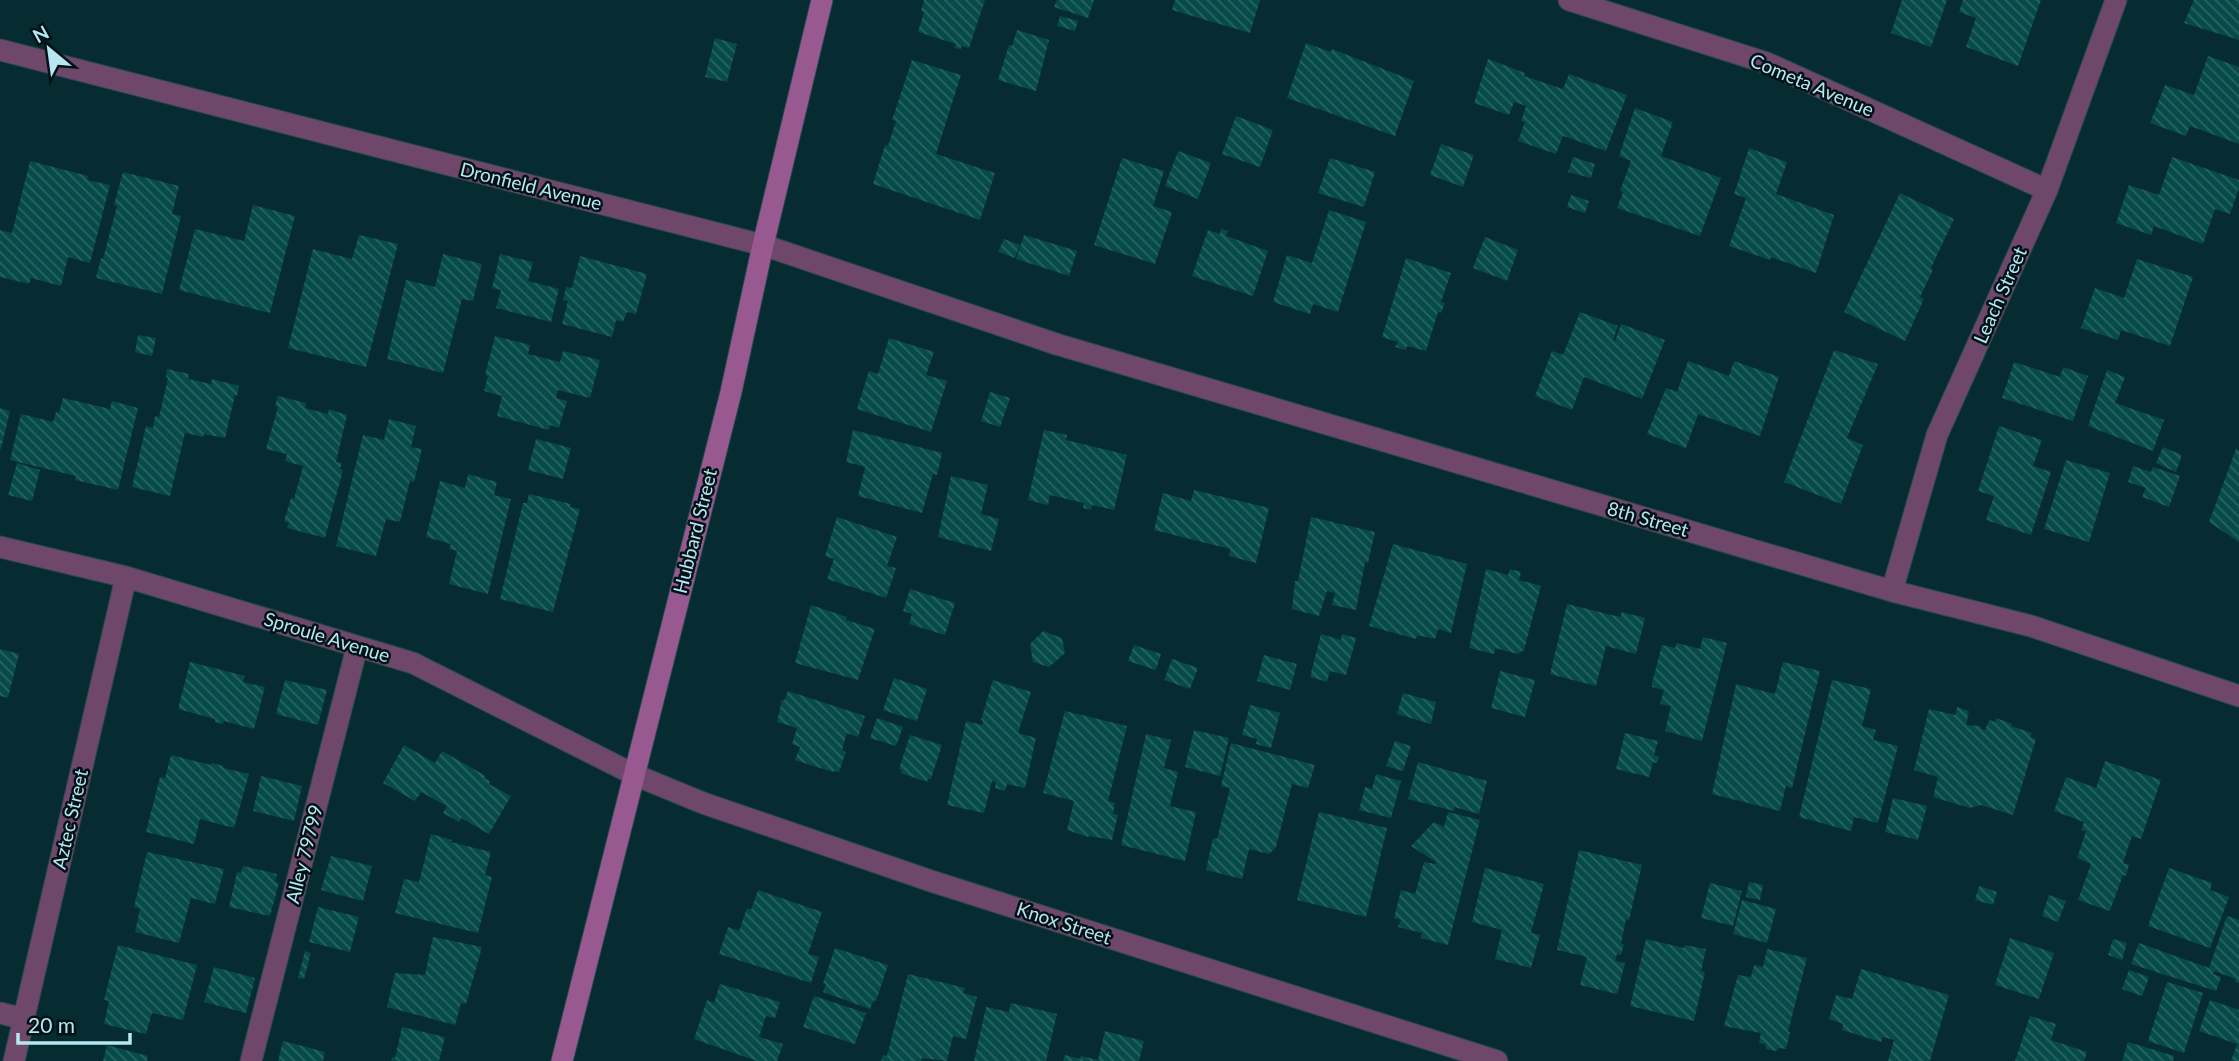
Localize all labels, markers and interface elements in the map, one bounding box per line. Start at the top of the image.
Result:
north arrow [14,14,84,84]
text: N [29,20,52,47]
street label: Cometa Avenue [1747,48,1878,121]
street label: Dronfield Avenue [458,157,604,214]
street label: Leach Street [1968,243,2031,347]
street label: Hubbard Street [668,466,721,596]
street label: 8th Street [1605,496,1692,541]
street label: Sproule Avenue [261,606,393,667]
street label: Aztec Street [47,766,92,871]
street label: Alley 79799 [280,802,327,906]
street label: Knox Street [1014,896,1114,949]
scale bar [18,1002,130,1046]
text: 20 m [28,1012,75,1037]

